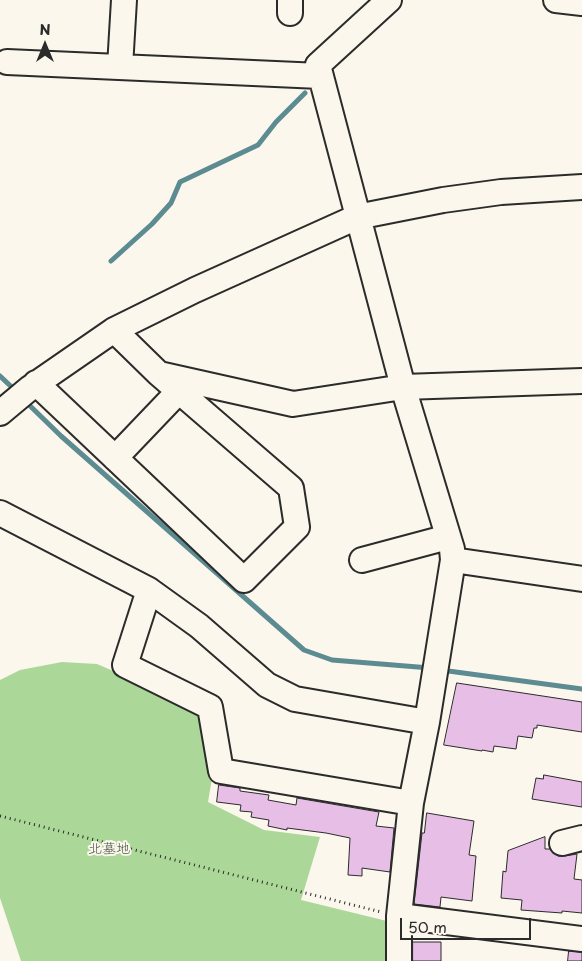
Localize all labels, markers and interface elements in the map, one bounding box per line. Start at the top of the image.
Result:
text: N [39,19,51,40]
north arrow [20,20,70,70]
park label: 北墓地 [88,841,130,857]
scale bar [402,908,533,940]
text: 50 m [408,915,447,938]

